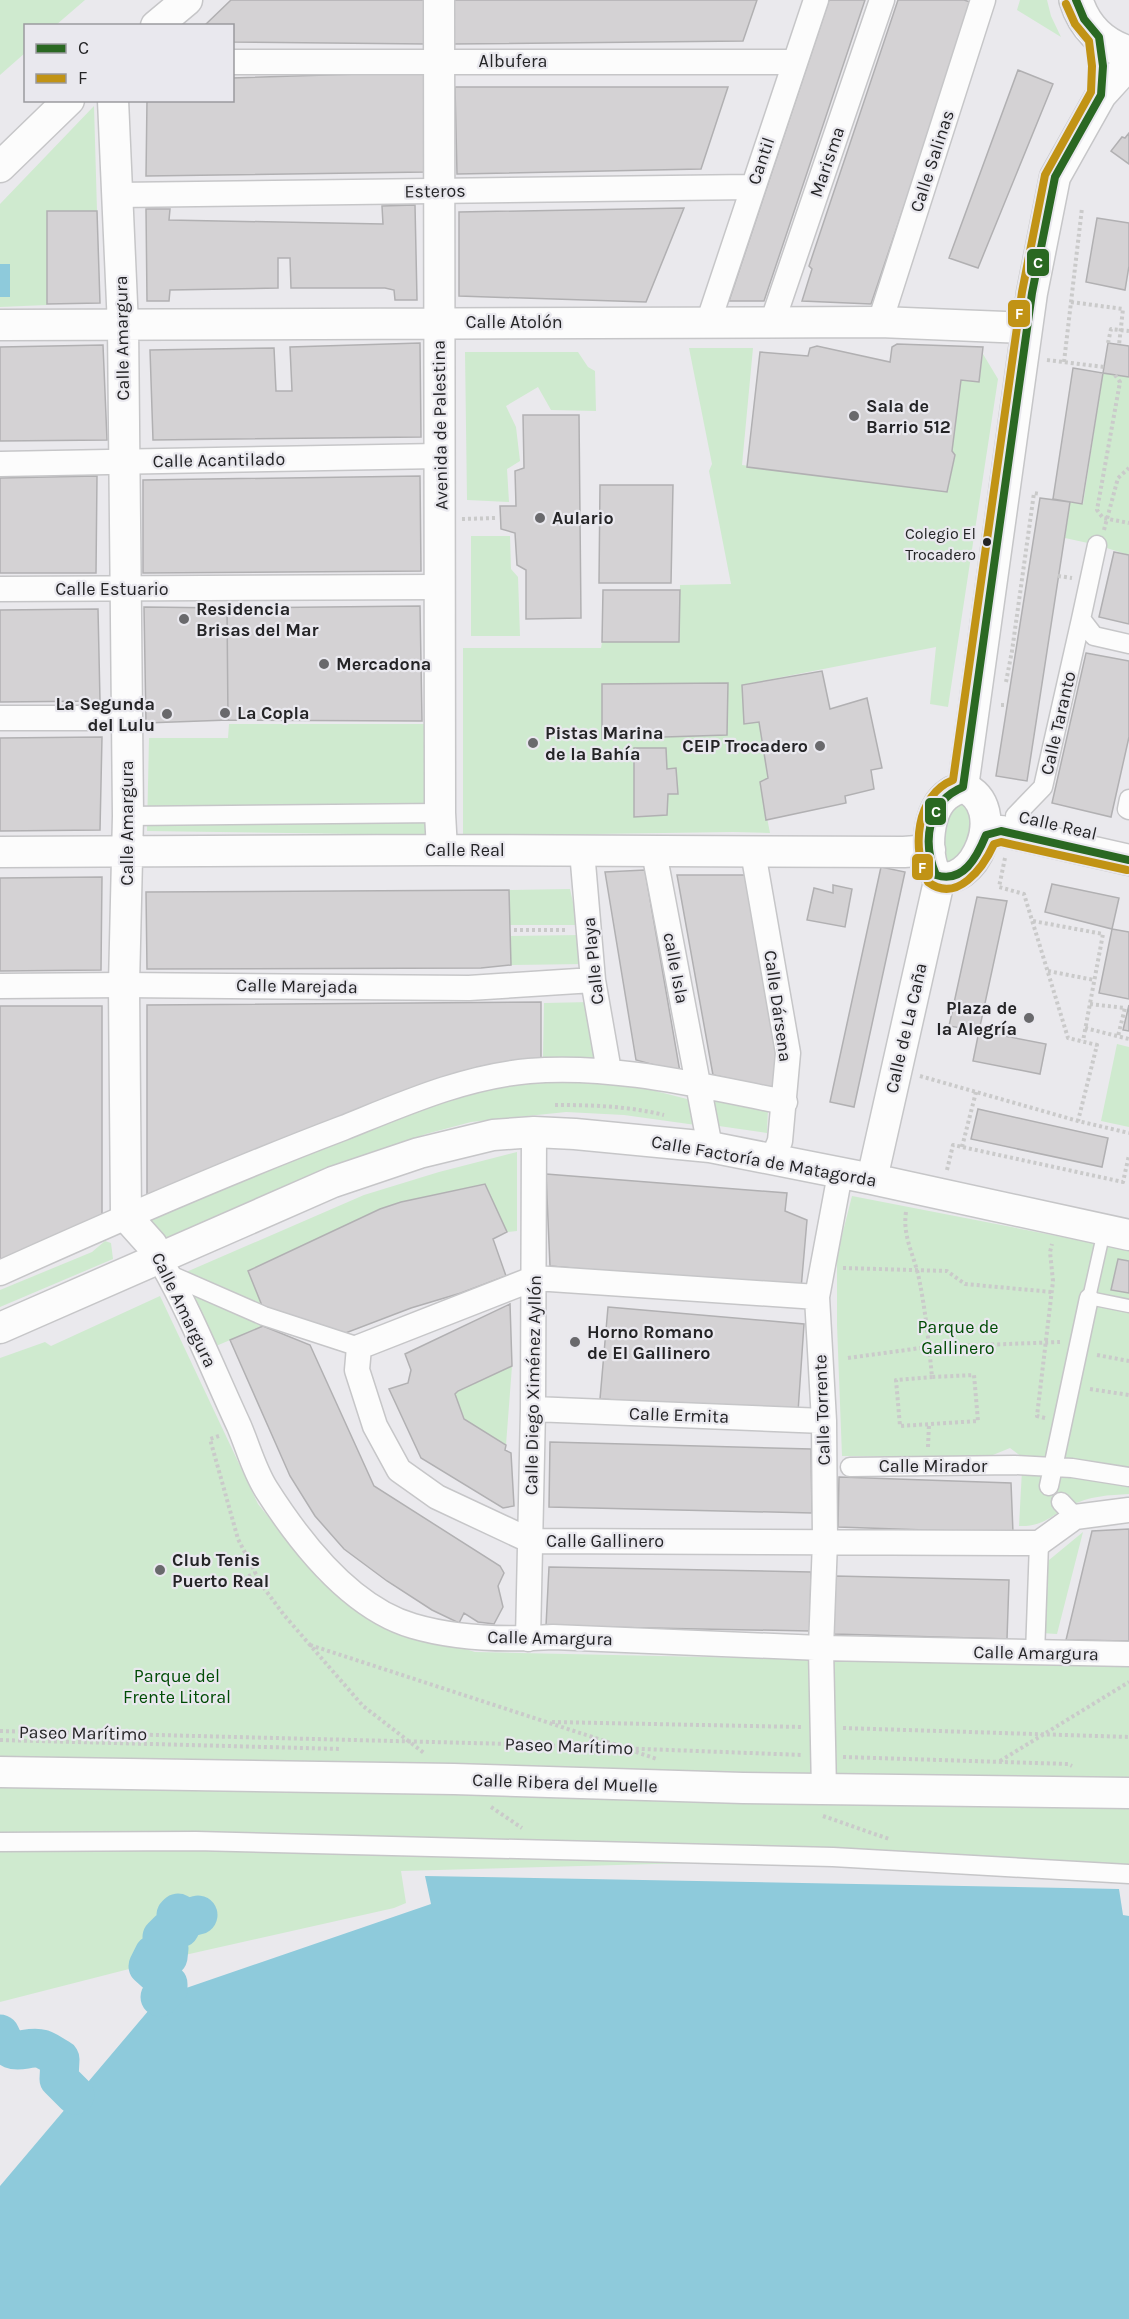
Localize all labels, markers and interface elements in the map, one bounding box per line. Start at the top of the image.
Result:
legend [24,24,234,102]
text: C [78,37,89,59]
street label: Albufera [479,50,547,72]
text: F [78,67,87,89]
street label: Calle Salinas [905,107,959,215]
street label: Marisma [805,124,849,200]
street label: Cantil [743,134,779,188]
street label: Esteros [404,179,466,203]
line badge: C [1026,248,1050,277]
text: C [1033,253,1043,272]
street label: Calle Amargura [110,275,134,401]
line badge: F [1007,299,1031,328]
text: F [1015,304,1024,323]
street label: Calle Atolón [465,311,563,333]
street label: Avenida de Palestina [428,340,452,510]
place label: Sala de Barrio 512 [866,395,951,438]
marker: Sala de Barrio 512 [847,409,861,423]
street label: Calle Acantilado [153,448,285,472]
place label: Aulario [552,507,614,529]
marker: Aulario [533,511,547,525]
place label: Colegio El Trocadero [905,524,976,564]
marker: Colegio El Trocadero [981,536,993,548]
street label: Calle Estuario [55,578,169,600]
place label: Residencia Brisas del Mar [196,598,319,641]
marker: Residencia Brisas del Mar [177,612,191,626]
place label: Mercadona [336,653,431,675]
marker: Mercadona [317,657,331,671]
street label: Calle Taranto [1035,669,1081,777]
place label: La Segunda del Lulu [55,693,155,736]
place label: La Copla [237,702,310,724]
marker: La Copla [218,706,232,720]
marker: La Segunda del Lulu [160,707,174,721]
place label: Pistas Marina de la Bahía [545,722,664,765]
place label: CEIP Trocadero [682,735,808,757]
marker: Pistas Marina de la Bahía [526,736,540,750]
marker: CEIP Trocadero [813,739,827,753]
street label: Calle Amargura [116,760,138,886]
line badge: C [924,797,947,826]
text: C [931,802,941,821]
street label: Calle Real [1017,805,1099,845]
street label: Calle Real [425,839,505,861]
line badge: F [911,853,934,881]
text: F [918,858,927,877]
street label: Calle Playa [577,916,609,1006]
street label: calle Isla [658,930,694,1006]
street label: Calle Dársena [759,949,797,1063]
street label: Calle de La Caña [880,961,932,1095]
street label: Calle Marejada [236,974,358,998]
place label: Plaza de la Alegría [936,997,1017,1040]
marker: Plaza de la Alegría [1022,1011,1036,1025]
street label: Calle Factoría de Matagorda [650,1130,878,1192]
street label: Calle Amargura [147,1249,221,1371]
street label: Calle Diego Ximénez Ayllón [520,1275,546,1495]
park label: Parque de Gallinero [917,1316,999,1359]
place label: Horno Romano de El Gallinero [587,1321,714,1364]
marker: Horno Romano de El Gallinero [568,1335,582,1349]
street label: Calle Torrente [809,1354,835,1466]
street label: Calle Ermita [629,1402,729,1428]
street label: Calle Mirador [879,1455,988,1477]
street label: Calle Gallinero [546,1530,664,1552]
place label: Club Tenis Puerto Real [172,1549,269,1592]
marker: Club Tenis Puerto Real [153,1563,167,1577]
street label: Calle Amargura [487,1626,613,1650]
street label: Calle Amargura [973,1641,1099,1665]
park label: Parque del Frente Litoral [123,1665,231,1708]
street label: Paseo Marítimo [19,1721,147,1745]
street label: Paseo Marítimo [504,1733,634,1759]
street label: Calle Ribera del Muelle [472,1769,658,1797]

